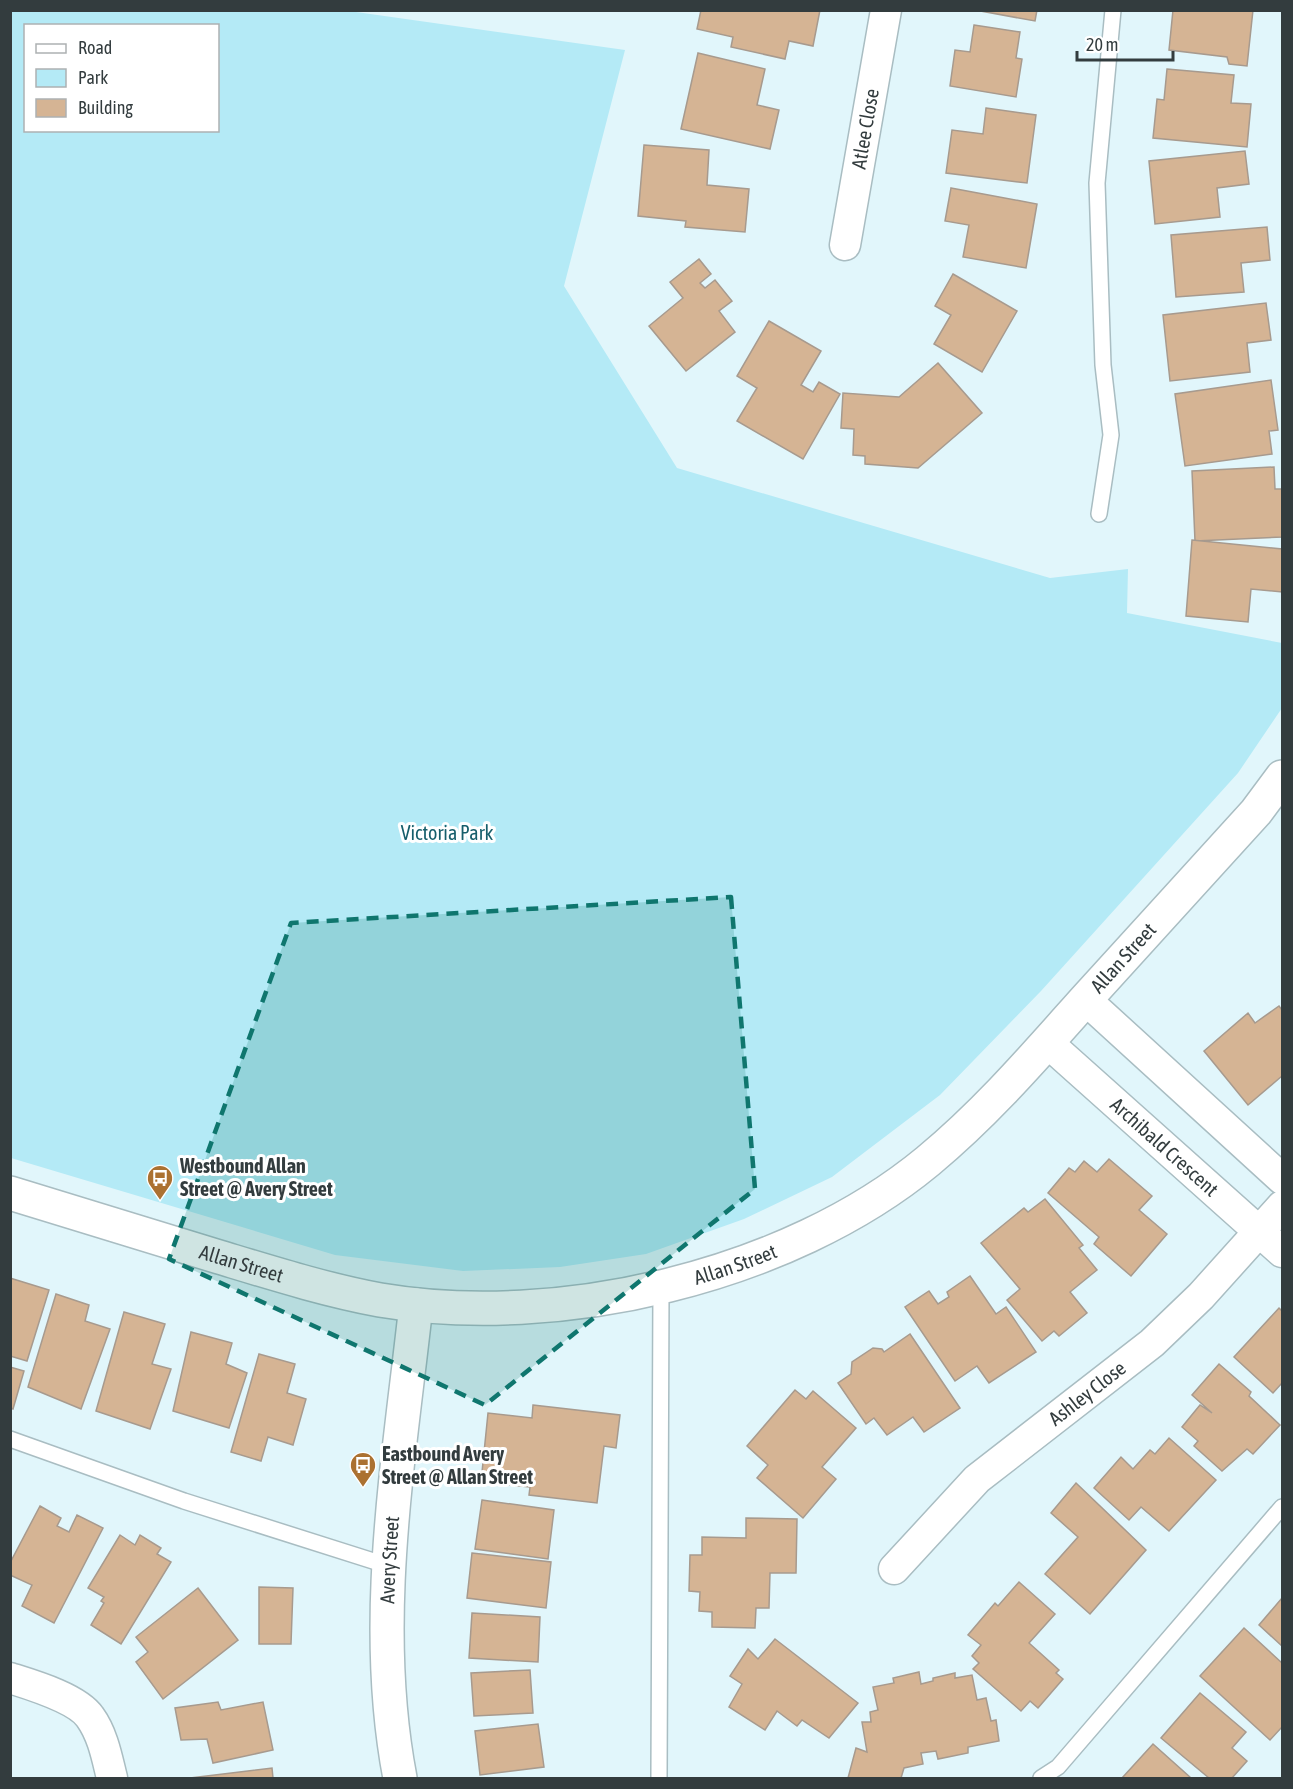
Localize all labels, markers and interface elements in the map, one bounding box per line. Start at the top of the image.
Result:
legend [24,24,219,132]
scale bar [1077,24,1173,62]
text: 20 m [1086,34,1118,55]
text: Road [78,37,112,58]
text: Park [78,67,108,88]
street label: Atlee Close [846,87,883,171]
text: Building [78,97,133,118]
park label: Victoria Park [401,821,494,844]
street label: Allan Street [1085,918,1160,997]
street label: Archibald Crescent [1106,1092,1223,1201]
place label: Westbound Allan Street @ Avery Street [179,1154,333,1200]
bus stop icon: Westbound Allan Street @ Avery Street [145,1163,175,1201]
street label: Allan Street [691,1239,780,1289]
street label: Allan Street [197,1240,286,1287]
street label: Ashley Close [1044,1356,1130,1430]
place label: Eastbound Avery Street @ Allan Street [382,1442,533,1488]
bus stop icon: Eastbound Avery Street @ Allan Street [348,1450,378,1488]
street label: Avery Street [375,1515,403,1604]

